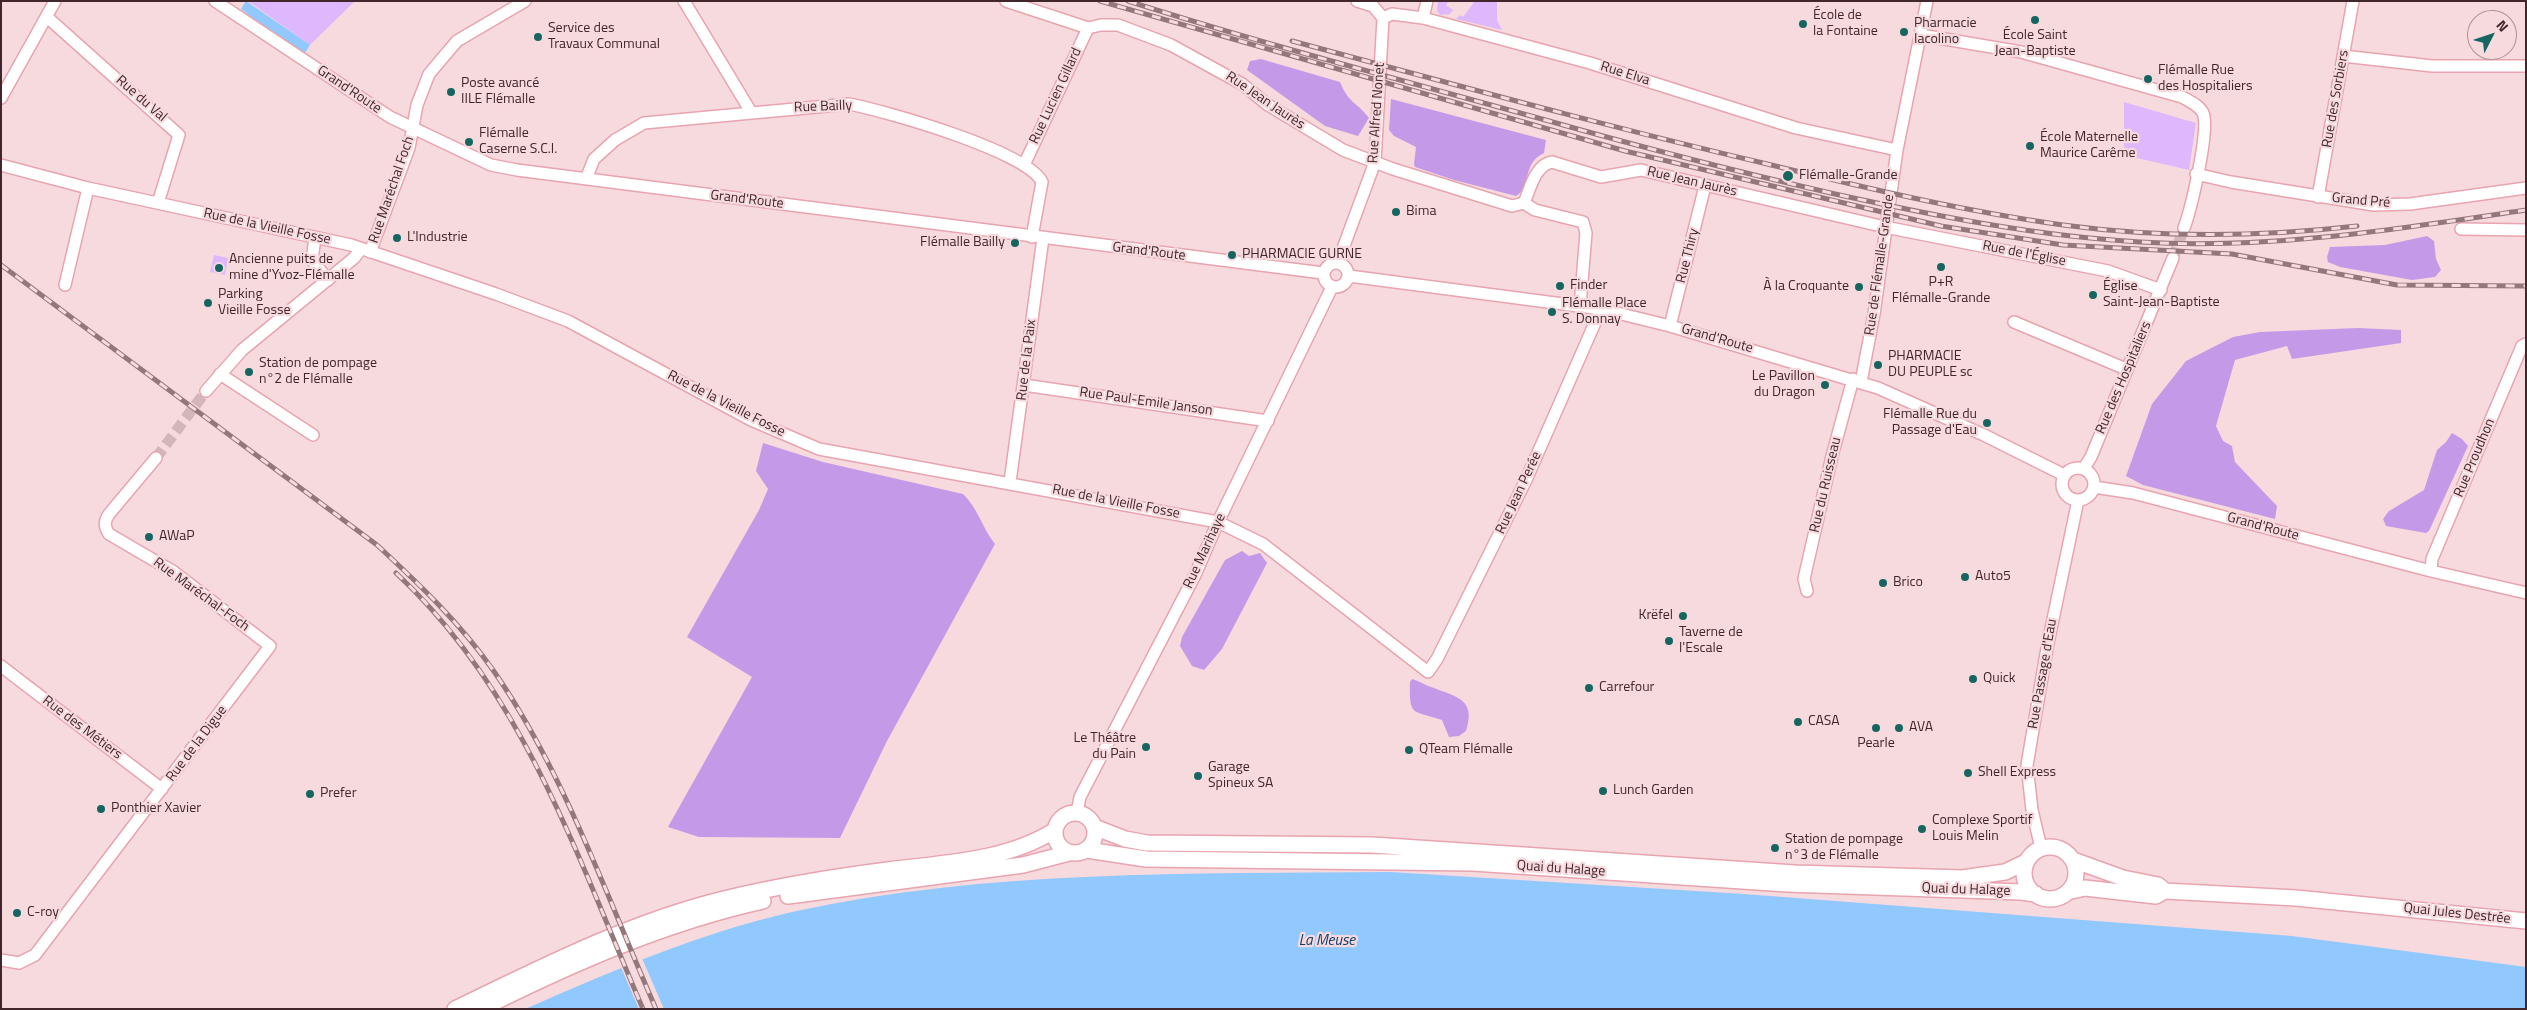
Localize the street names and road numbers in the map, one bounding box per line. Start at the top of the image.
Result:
street label: Rue Lucien Gillard [1026,45,1086,147]
street label: Rue des Sorbiers [2319,49,2353,149]
street label: Rue Elva [1598,59,1652,89]
street label: Grand'Route [314,62,384,118]
street label: Rue Alfred Nonet [1365,62,1389,164]
street label: Rue Jean Jaurès [1222,68,1308,134]
street label: Rue du Val [112,72,170,126]
street label: Rue Bailly [794,98,852,116]
street label: Rue Maréchal Foch [366,134,418,246]
street label: Rue Jean Jaurès [1645,164,1739,200]
street label: Grand'Route [709,187,785,213]
street label: Grand Pré [2331,190,2391,212]
street label: Rue de Flémalle-Grande [1862,193,1898,337]
street label: Rue de la Vieille Fosse [202,205,332,249]
street label: Rue Thiry [1673,227,1703,285]
street label: Rue de l'Église [1981,238,2067,270]
street label: Grand'Route [1111,239,1187,265]
street label: Rue de la Paix [1014,318,1040,402]
street label: Rue des Hospitaliers [2093,319,2155,437]
street label: Grand'Route [1679,321,1755,357]
street label: Rue de la Vieille Fosse [664,367,788,441]
street label: Rue Paul-Emile Janson [1078,384,1214,420]
street label: Rue Proudhon [2451,416,2499,500]
street label: Rue du Ruisseau [1807,436,1845,534]
street label: Rue Jean Perée [1493,449,1545,537]
street label: Rue de la Vieille Fosse [1051,481,1181,523]
street label: Grand'Route [2225,509,2301,545]
street label: Rue Marihaye [1180,511,1230,591]
street label: Rue Maréchal-Foch [150,554,252,636]
street label: Rue Passage d'Eau [2025,618,2061,730]
street label: Rue des Métiers [39,693,125,763]
street label: Rue de la Digue [163,703,231,785]
street label: Quai du Halage [1516,858,1606,880]
street label: Quai du Halage [1921,880,2011,900]
street label: Quai Jules Destrée [2403,900,2511,928]

